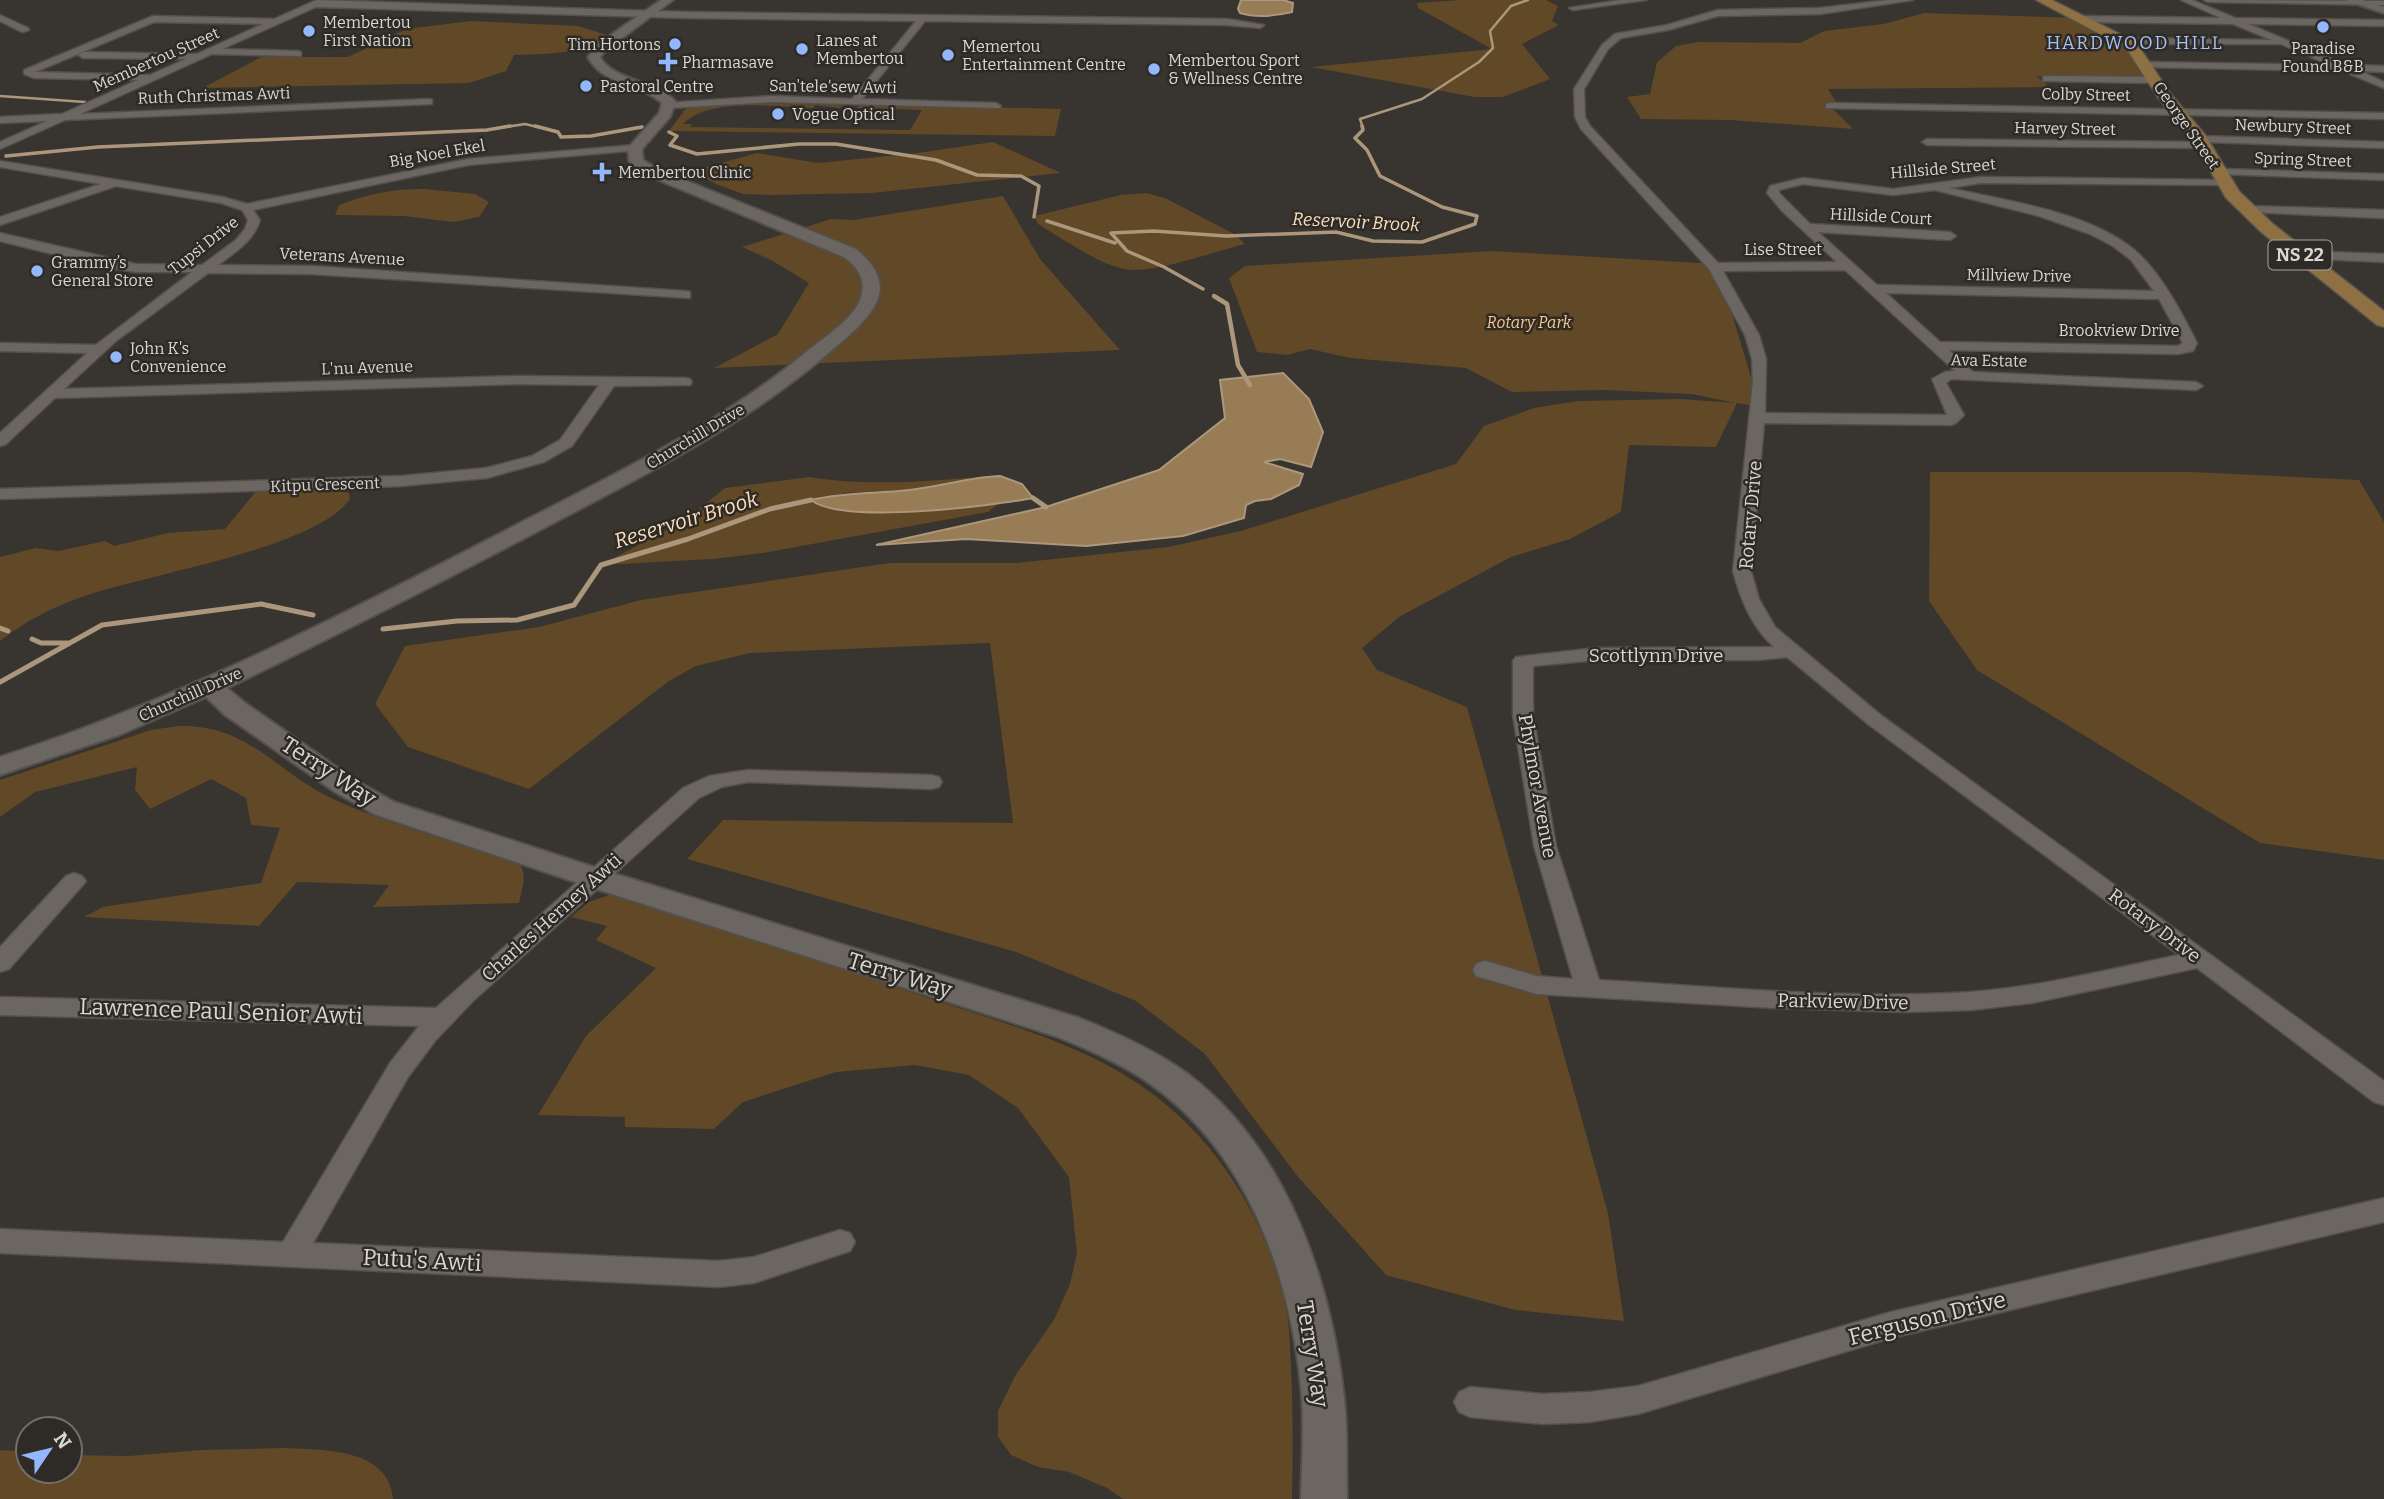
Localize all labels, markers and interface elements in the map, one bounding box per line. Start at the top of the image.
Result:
place label: Membertou First Nation [323,13,411,50]
marker: Paradise Found B&B [2315,19,2331,35]
street label: Membertou Street [90,23,222,96]
marker: Membertou First Nation [301,23,317,39]
place label: Lanes at Membertou [816,31,904,68]
district label: HARDWOOD HILL [2046,32,2224,54]
place label: Tim Hortons [567,35,661,54]
marker: Tim Hortons [667,36,683,52]
place label: Memertou Entertainment Centre [962,37,1126,74]
place label: Paradise Found B&B [2282,39,2364,76]
marker: Lanes at Membertou [794,41,810,57]
marker: Memertou Entertainment Centre [940,47,956,63]
place label: Membertou Sport & Wellness Centre [1168,51,1303,88]
place label: Pharmasave [682,53,774,72]
marker: Pharmasave [660,54,676,70]
marker: Membertou Sport & Wellness Centre [1146,61,1162,77]
street label: San'tele'sew Awti [769,76,897,97]
place label: Pastoral Centre [600,77,713,96]
marker: Pastoral Centre [578,78,594,94]
street label: George Street [2149,78,2224,173]
street label: Ruth Christmas Awti [137,83,291,108]
street label: Colby Street [2041,84,2131,105]
place label: Vogue Optical [792,105,895,124]
marker: Vogue Optical [770,106,786,122]
street label: Newbury Street [2234,115,2352,138]
street label: Harvey Street [2014,118,2116,139]
street label: Big Noel Ekel [388,136,487,171]
street label: Spring Street [2254,148,2352,171]
street label: Hillside Street [1890,154,1997,183]
marker: Membertou Clinic [592,162,612,182]
place label: Membertou Clinic [618,163,751,182]
street label: Hillside Court [1829,204,1933,229]
water label: Reservoir Brook [1291,208,1421,236]
street label: Tupsi Drive [165,212,242,279]
street label: Lise Street [1744,240,1822,259]
road number: NS 22 [2268,241,2332,270]
street label: Veterans Avenue [279,244,405,269]
place label: Grammy’s General Store [51,253,153,290]
marker: Grammy’s General Store [29,263,45,279]
street label: Millview Drive [1966,265,2072,286]
park label: Rotary Park [1487,313,1572,332]
street label: Brookview Drive [2059,321,2179,340]
place label: John K's Convenience [129,339,226,376]
marker: John K's Convenience [108,349,124,365]
street label: Ava Estate [1951,350,2027,371]
street label: L'nu Avenue [321,356,413,379]
street label: Churchill Drive [643,400,748,473]
street label: Rotary Drive [1734,460,1767,571]
street label: Kitpu Crescent [270,473,380,496]
water label: Reservoir Brook [611,486,762,554]
street label: Scottlynn Drive [1589,644,1723,667]
street label: Churchill Drive [136,663,245,726]
street label: Phylmor Avenue [1514,712,1561,860]
street label: Terry Way [276,730,382,813]
street label: Charles Herney Awti [477,848,626,986]
street label: Rotary Drive [2104,883,2205,968]
street label: Terry Way [844,946,956,1004]
street label: Parkview Drive [1777,989,1909,1014]
street label: Lawrence Paul Senior Awti [79,992,363,1030]
street label: Putu's Awti [362,1243,482,1277]
street label: Ferguson Drive [1845,1285,2009,1351]
street label: Terry Way [1291,1299,1335,1410]
north arrow [14,1415,84,1485]
text: N [49,1428,76,1453]

